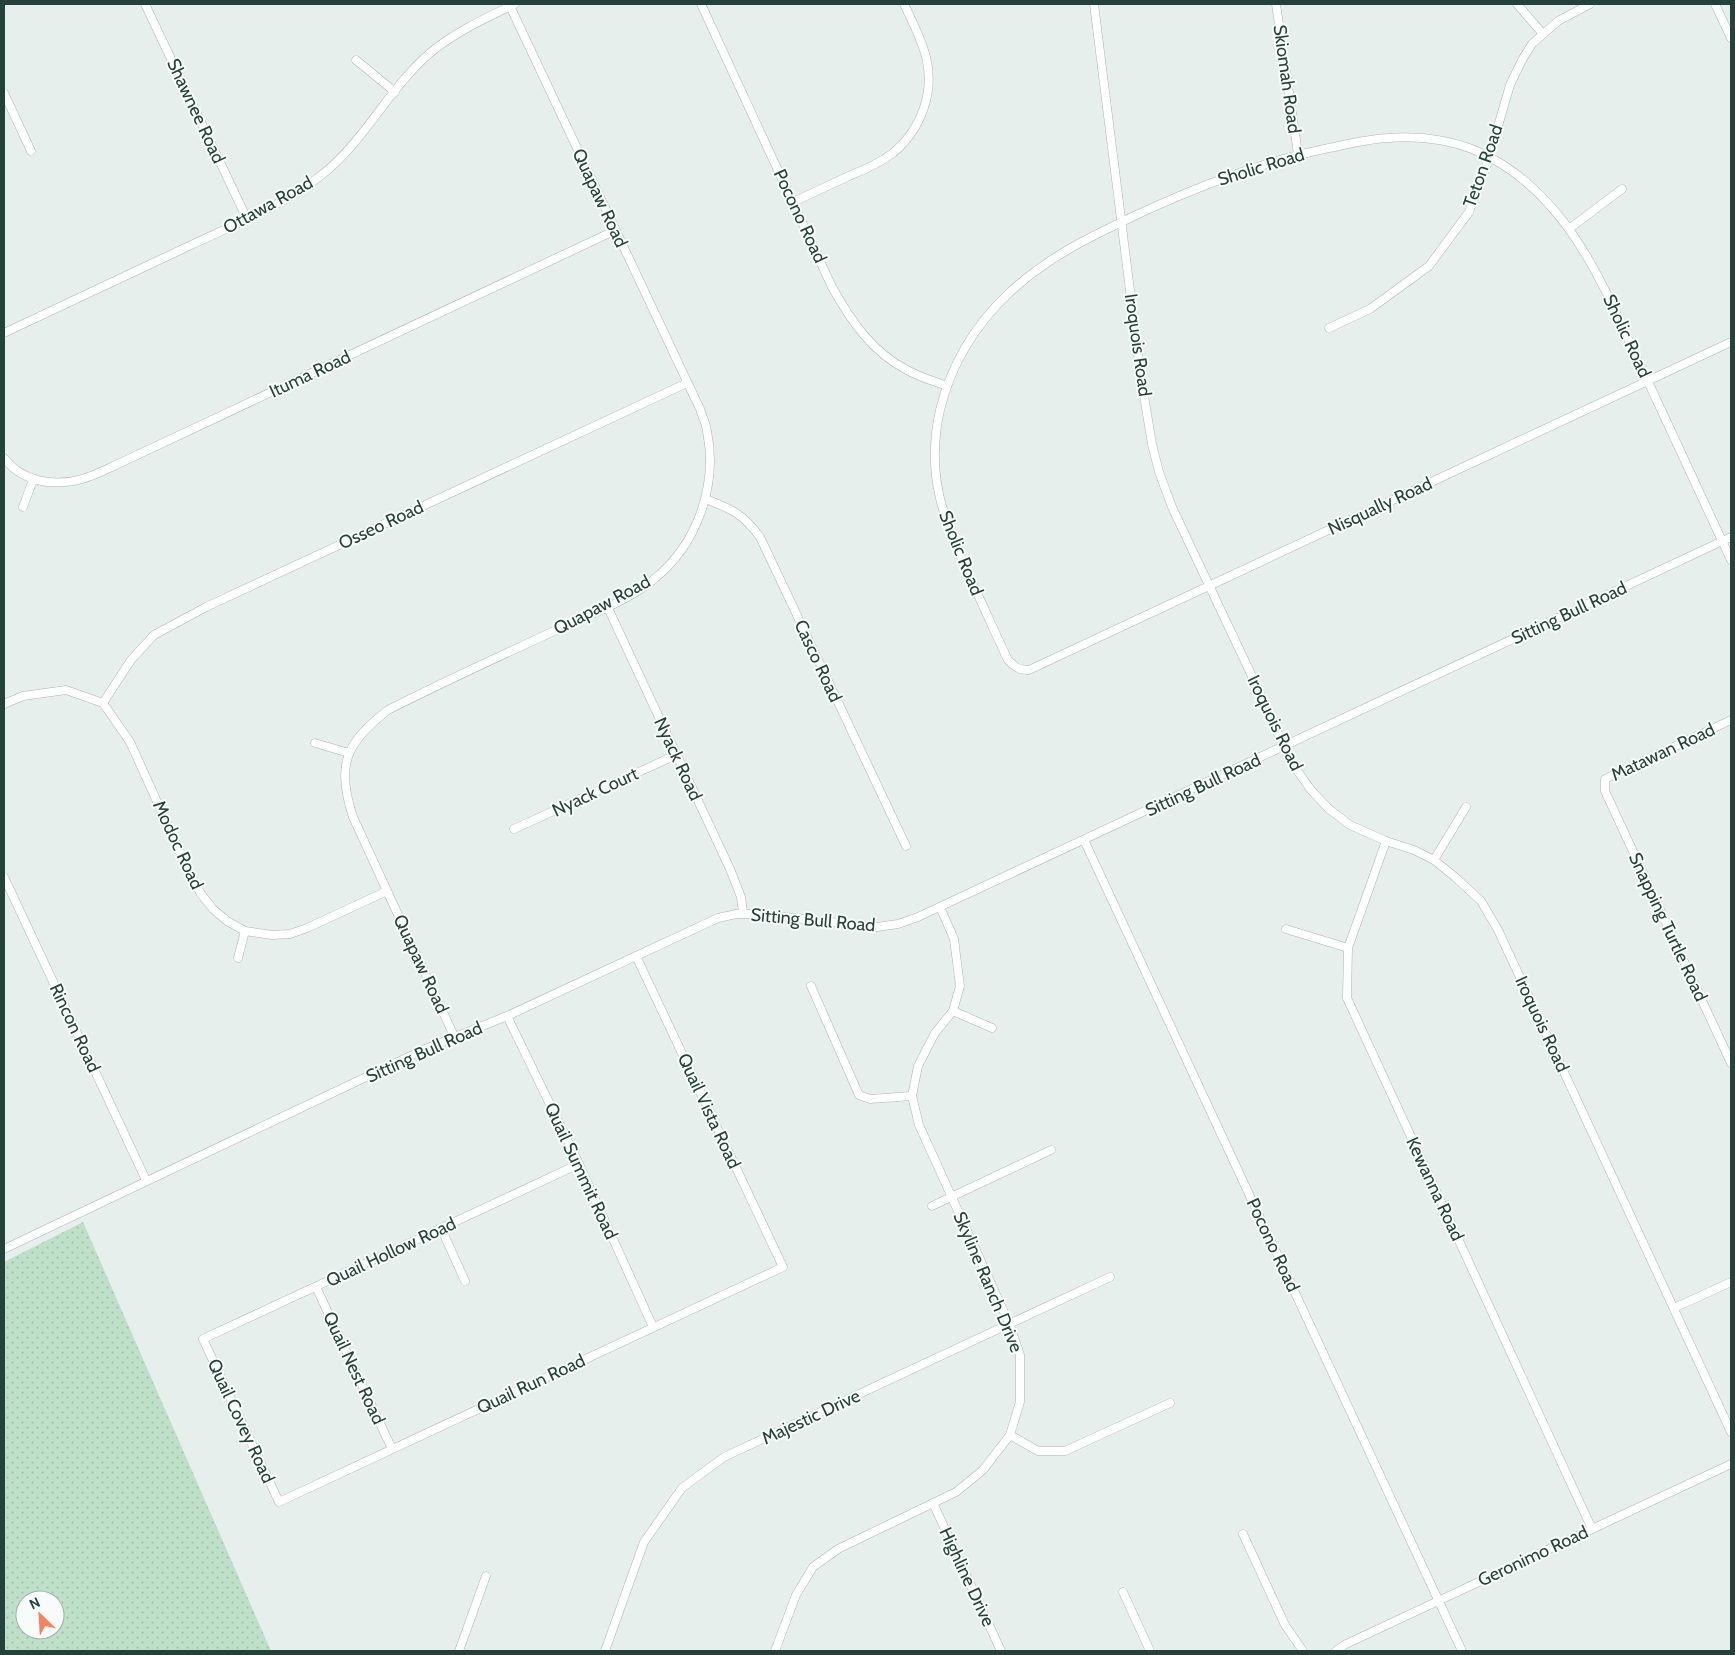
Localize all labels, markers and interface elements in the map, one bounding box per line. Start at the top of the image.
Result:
street label: Skiomah Road [1268,23,1306,135]
street label: Shawnee Road [162,55,230,167]
street label: Teton Road [1459,122,1507,210]
street label: Sholic Road [1215,143,1307,191]
street label: Quapaw Road [568,145,632,251]
street label: Pocono Road [769,166,831,266]
street label: Ottawa Road [219,171,317,239]
street label: Sholic Road [1598,291,1656,381]
street label: Iroquois Road [1120,292,1156,398]
street label: Ituma Road [266,346,354,402]
street label: Nisqually Road [1324,472,1436,540]
street label: Osseo Road [335,496,427,554]
street label: Sholic Road [934,507,988,599]
street label: Quapaw Road [550,570,654,640]
street label: Sitting Bull Road [1508,577,1630,649]
street label: Casco Road [789,616,847,706]
street label: Iroquois Road [1242,672,1308,774]
street label: Nyack Road [649,714,707,804]
street label: Matawan Road [1607,718,1719,786]
street label: Sitting Bull Road [1142,749,1264,821]
street label: Nyack Court [549,763,641,821]
street label: Modoc Road [148,797,208,893]
street label: Snapping Turtle Road [1624,849,1712,1005]
street label: Sitting Bull Road [750,904,876,936]
street label: Quapaw Road [389,911,453,1017]
street label: Iroquois Road [1510,972,1574,1076]
street label: Rincon Road [45,980,105,1076]
street label: Sitting Bull Road [362,1017,486,1087]
street label: Quail Vista Road [673,1050,745,1172]
street label: Quail Summit Road [540,1099,622,1243]
street label: Kewanna Road [1401,1133,1469,1245]
street label: Pocono Road [1242,1195,1304,1295]
street label: Skyline Ranch Drive [948,1208,1028,1356]
street label: Quail Hollow Road [323,1212,459,1292]
street label: Quail Nest Road [318,1308,390,1428]
street label: Quail Run Road [473,1349,589,1419]
street label: Quail Covey Road [203,1355,279,1487]
street label: Majestic Drive [758,1385,864,1449]
street label: Geronimo Road [1474,1521,1592,1591]
street label: Highline Drive [934,1524,1000,1630]
north arrow [15,1590,65,1640]
text: N [26,1593,43,1613]

